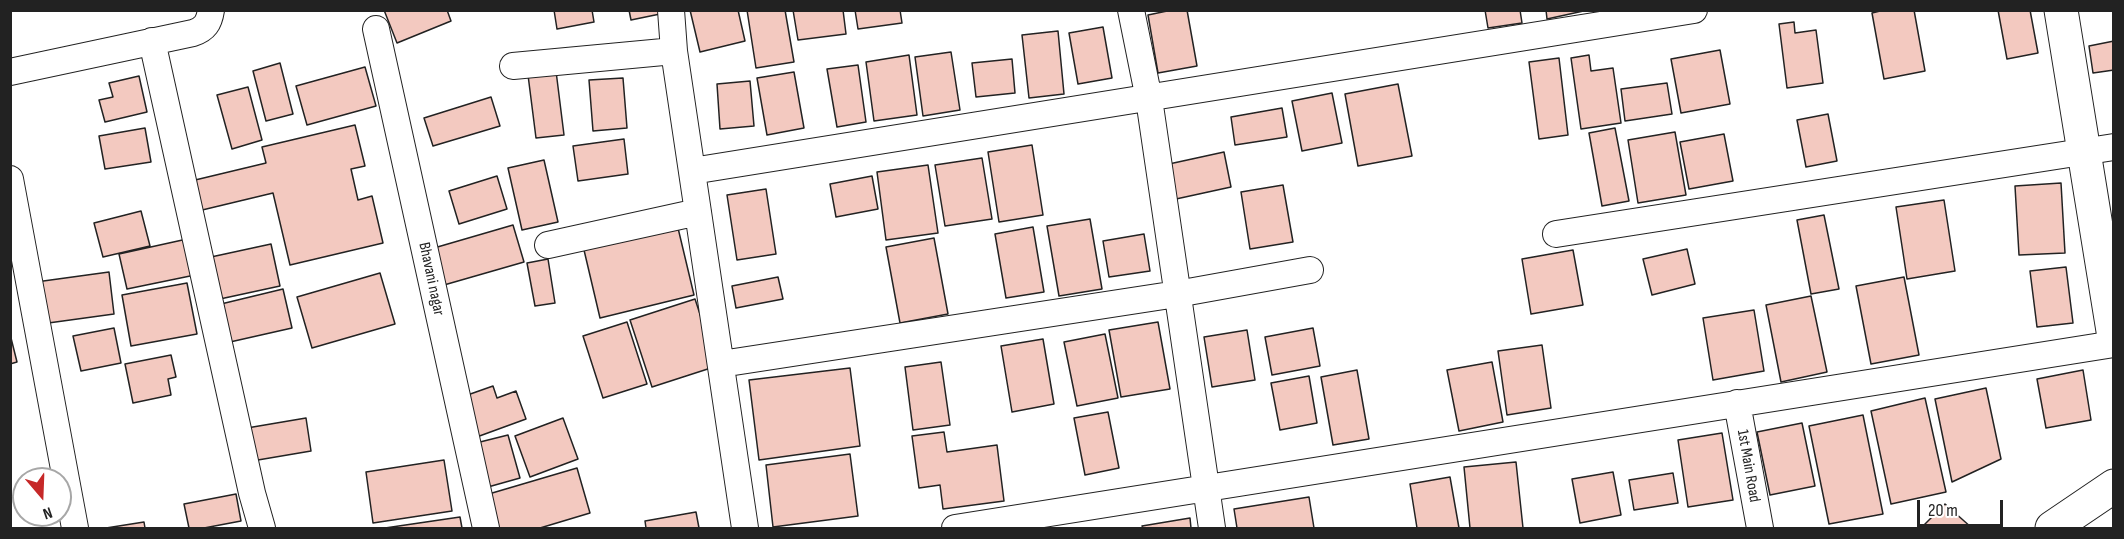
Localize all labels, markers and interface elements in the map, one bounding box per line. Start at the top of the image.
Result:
street label: Bhavani nagar [414,241,448,317]
street label: 1st Main Road [1732,428,1764,504]
north arrow [12,467,72,527]
scale bar [1920,488,2006,526]
text: 20 m [1928,500,1958,521]
text: N [40,502,55,523]

